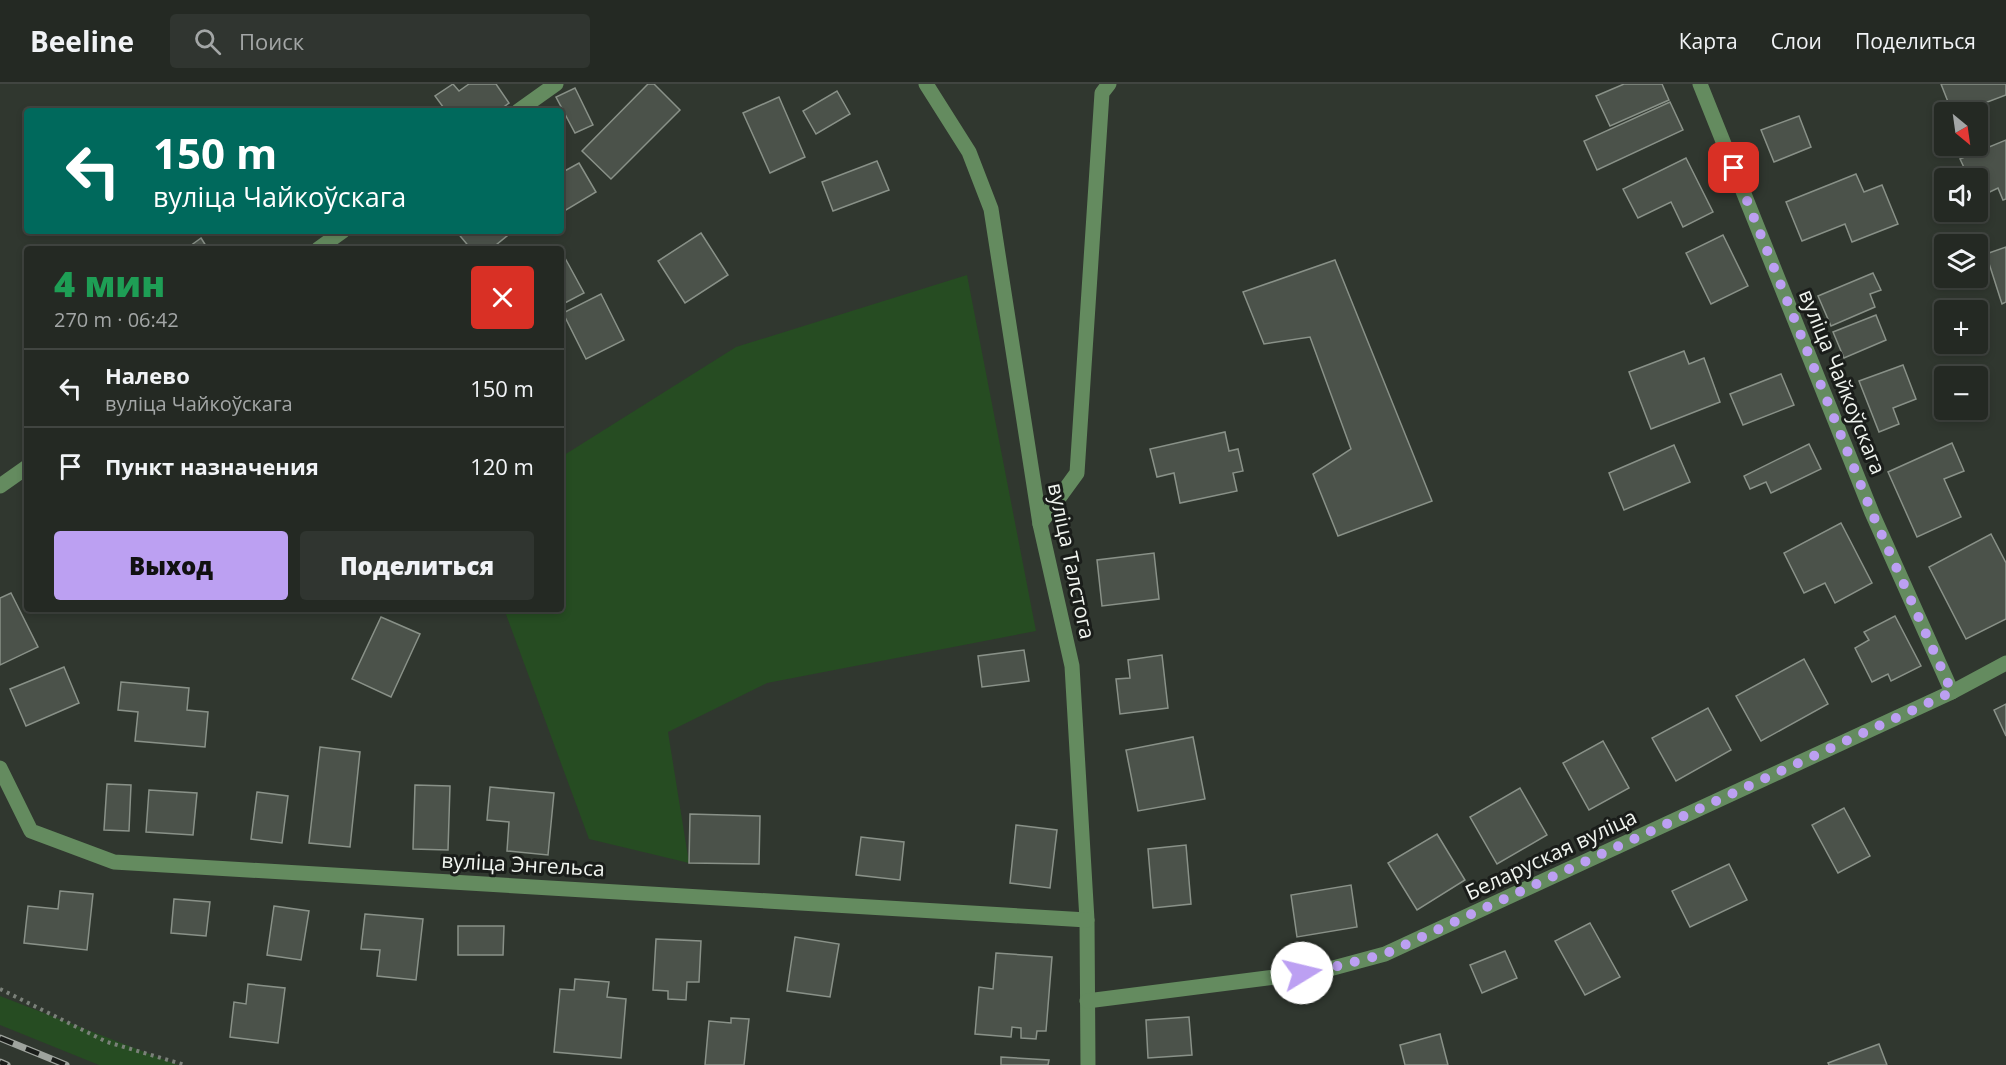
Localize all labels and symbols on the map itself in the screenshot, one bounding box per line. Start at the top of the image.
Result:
north arrow [1934,102,1988,156]
pin [1708,142,1759,193]
street label: вуліца Чайкоўскага [1793,285,1893,478]
street label: вуліца Талстога [1042,480,1102,641]
street label: Беларуская вуліца [1460,802,1641,906]
street label: вуліца Энгельса [441,846,606,882]
position arrow [1270,941,1334,1005]

